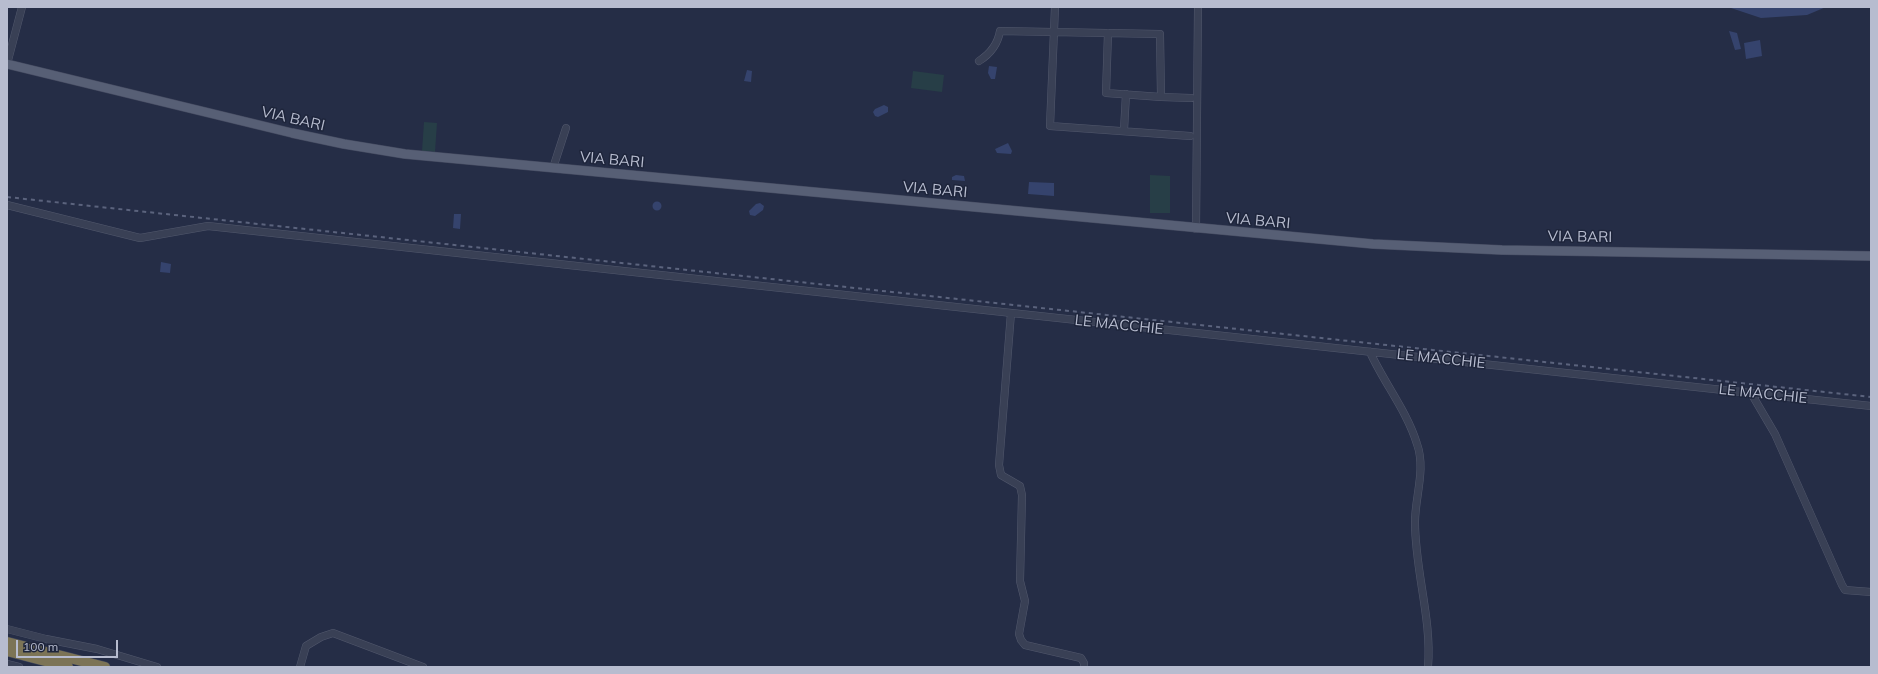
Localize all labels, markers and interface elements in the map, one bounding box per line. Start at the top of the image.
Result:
street label: VIA BARI [259,103,327,135]
street label: VIA BARI [579,148,645,172]
street label: VIA BARI [902,178,968,202]
street label: VIA BARI [1225,209,1291,233]
street label: VIA BARI [1548,227,1612,247]
street label: LE MACCHIE [1074,311,1164,339]
street label: LE MACCHIE [1396,345,1486,373]
street label: LE MACCHIE [1718,380,1808,408]
scale bar [18,632,120,658]
text: 100 m [23,639,58,654]

